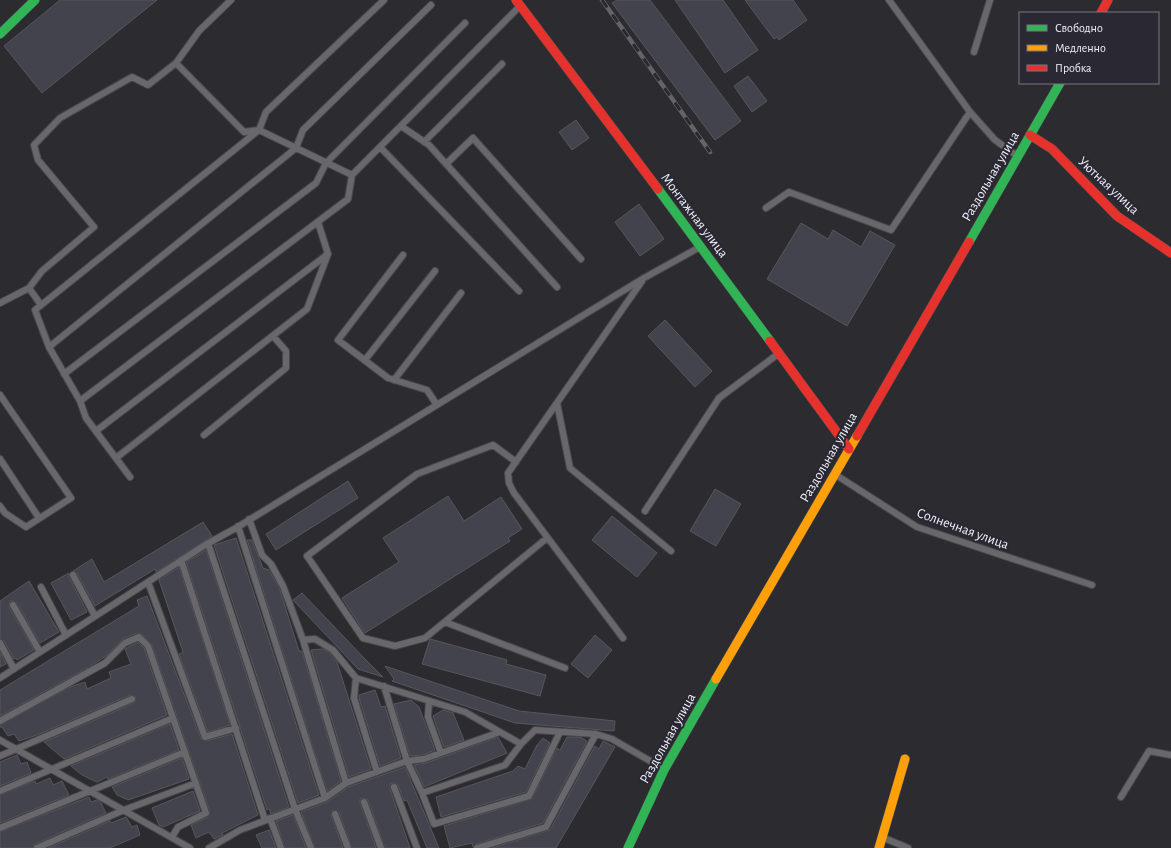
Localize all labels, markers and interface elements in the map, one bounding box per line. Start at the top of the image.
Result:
legend [1019,12,1159,84]
text: Свободно [1055,22,1103,34]
text: Медленно [1055,42,1106,54]
text: Пробка [1055,62,1092,74]
street label: Раздольная улица [960,129,1022,224]
street label: Уютная улица [1075,154,1142,218]
street label: Монтажная улица [658,171,731,261]
street label: Раздольная улица [798,410,860,505]
street label: Солнечная улица [915,506,1011,552]
street label: Раздольная улица [637,690,699,786]

